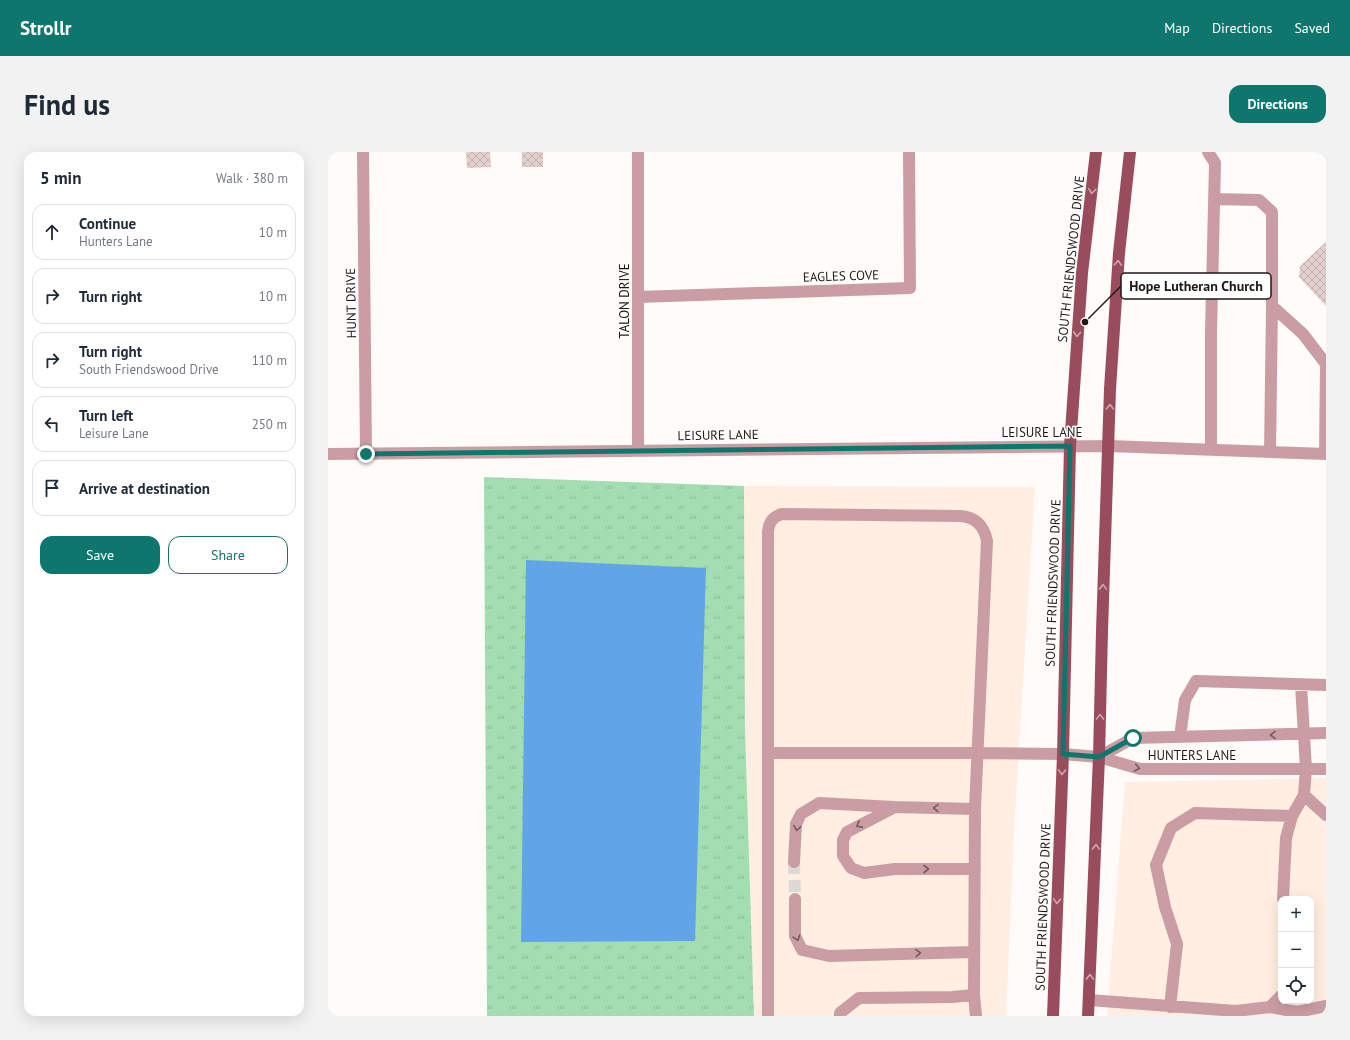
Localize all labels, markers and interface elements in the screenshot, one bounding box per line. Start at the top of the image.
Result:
text: Strollr [20,16,71,40]
text: Map [1164,19,1190,37]
text: Directions [1212,19,1272,37]
text: Saved [1294,19,1330,37]
button: Directions [1229,85,1326,123]
text: Find us [24,86,110,123]
text: 5 min [40,167,81,189]
text: Walk · 380 m [216,170,288,187]
street label: SOUTH FRIENDSWOOD DRIVE [1054,175,1088,343]
one-way arrow [1087,188,1096,194]
text: Continue [79,214,136,233]
icon: ahead [41,221,63,243]
text: 10 m [259,224,287,241]
text: Hunters Lane [79,233,153,250]
one-way arrow [1114,260,1122,266]
street label: TALON DRIVE [616,263,633,339]
street label: EAGLES COVE [803,266,879,286]
street label: HUNT DRIVE [342,268,360,338]
callout: Hope Lutheran Church [1121,273,1271,299]
text: Hope Lutheran Church [1129,277,1263,295]
icon: right [41,285,63,307]
text: Turn right [79,287,142,306]
text: 10 m [259,288,287,305]
one-way arrow [1073,331,1082,337]
text: Turn right [79,342,142,361]
icon: right [41,349,63,371]
text: 110 m [252,352,287,369]
text: South Friendswood Drive [79,361,219,378]
one-way arrow [1106,404,1114,410]
text: Turn left [79,406,133,425]
icon: left [41,413,63,435]
text: 250 m [252,416,287,433]
street label: LEISURE LANE [1001,424,1083,441]
text: Leisure Lane [79,425,149,442]
street label: LEISURE LANE [677,426,759,444]
route end [357,445,375,463]
icon: arrive [41,477,63,499]
text: Arrive at destination [79,479,210,498]
street label: SOUTH FRIENDSWOOD DRIVE [1042,499,1064,667]
button: Save [40,536,160,574]
button: Share [168,536,288,574]
one-way arrow [1099,584,1108,590]
one-way arrow [1096,714,1104,720]
route start [1124,729,1142,747]
one-way arrow [1270,731,1276,739]
street label: HUNTERS LANE [1148,747,1236,764]
one-way arrow [1134,763,1140,771]
one-way arrow [1058,769,1067,775]
one-way arrow [933,804,939,812]
one-way arrow [856,820,863,828]
street label: SOUTH FRIENDSWOOD DRIVE [1032,823,1054,991]
one-way arrow [793,824,801,831]
one-way arrow [1091,844,1100,850]
one-way arrow [923,865,929,873]
map controls [1278,896,1314,1004]
button: + [1278,896,1314,932]
one-way arrow [1053,898,1062,904]
button: − [1278,932,1314,968]
one-way arrow [792,934,801,941]
one-way arrow [915,949,921,957]
button: locate [1278,968,1314,1004]
one-way arrow [1086,974,1094,980]

